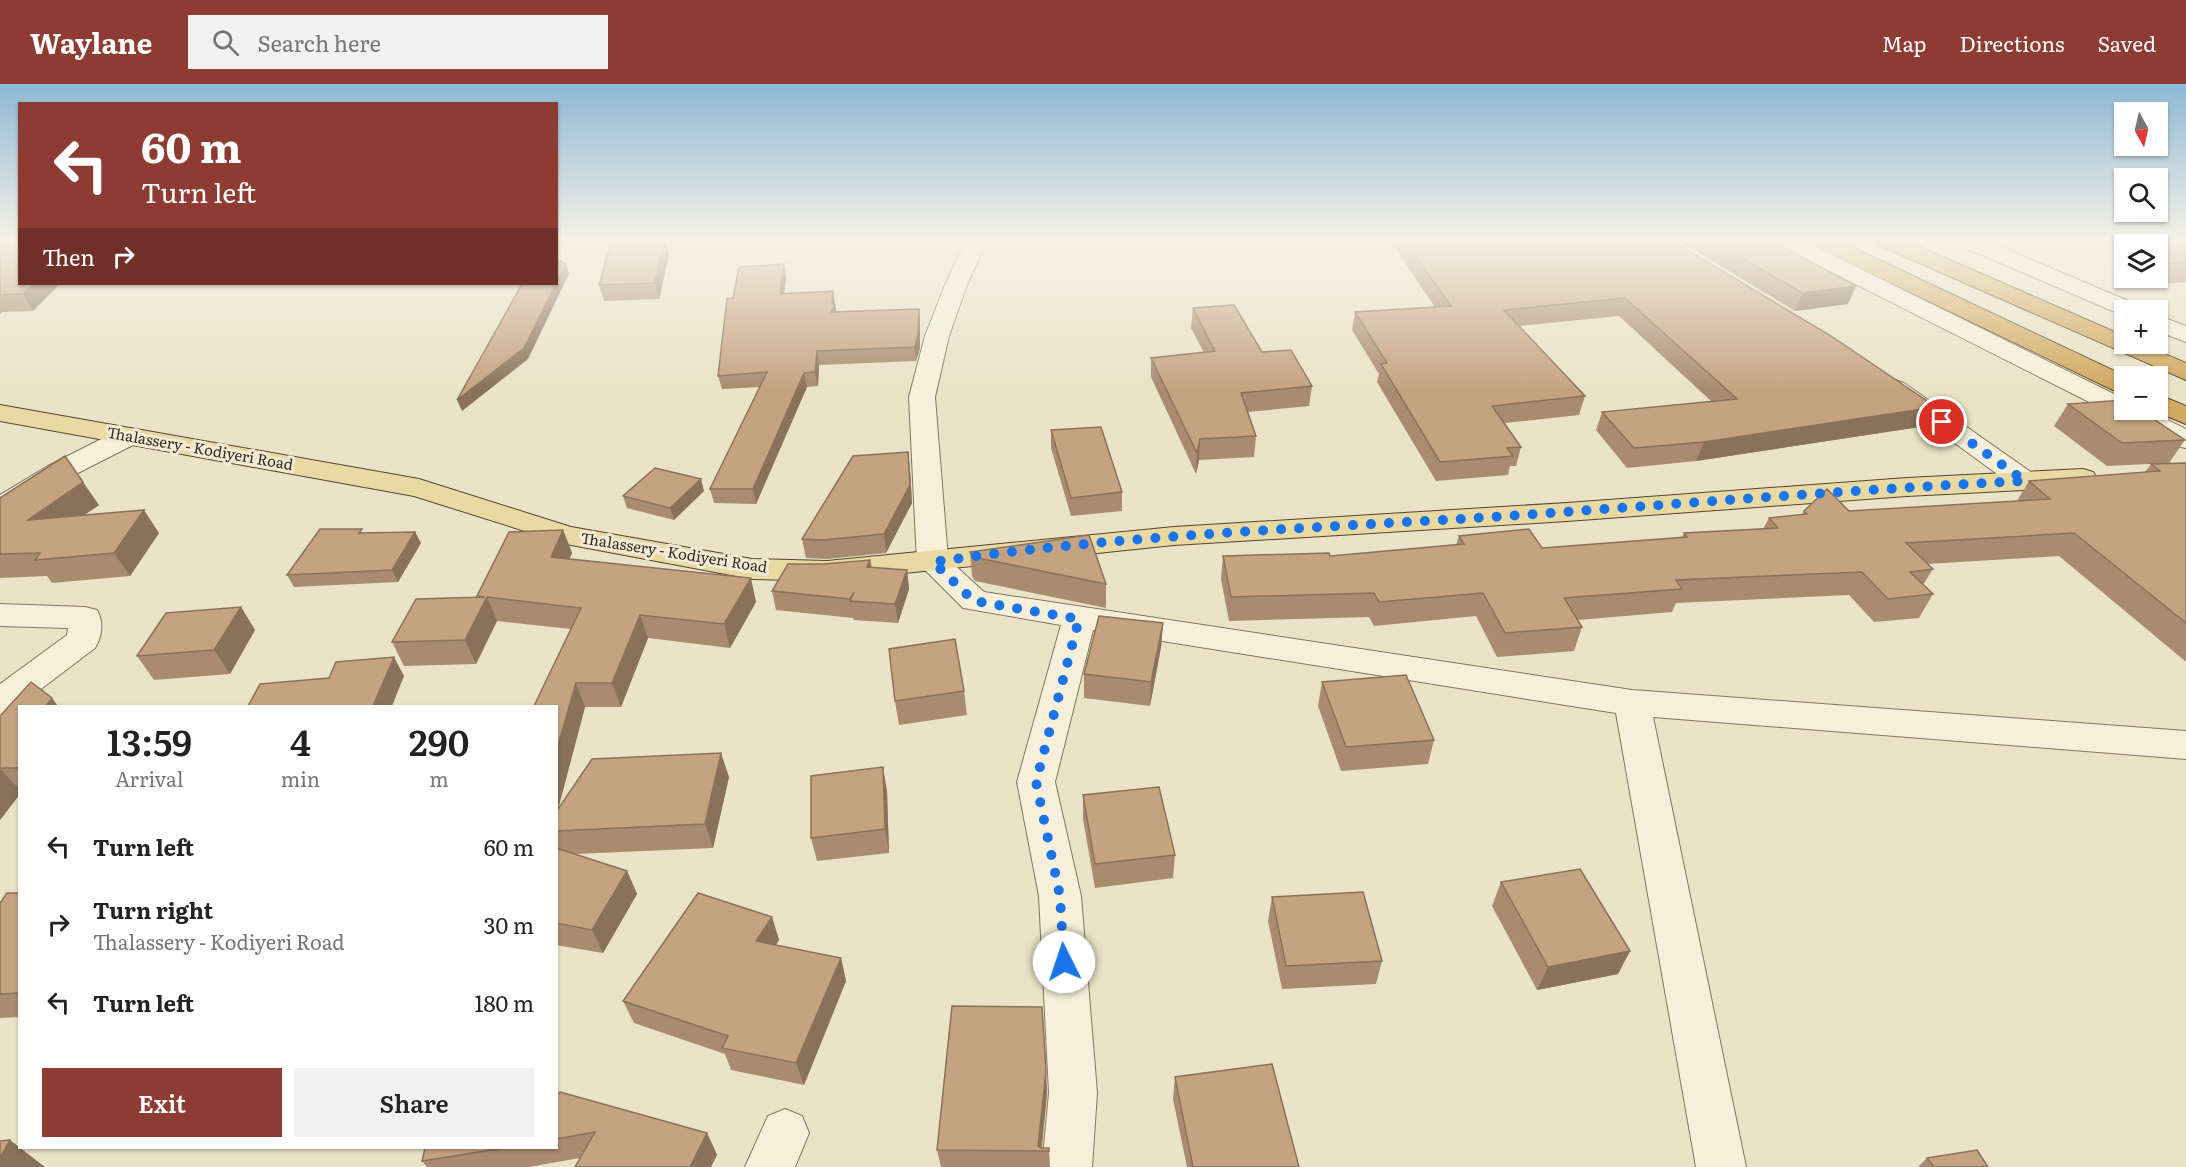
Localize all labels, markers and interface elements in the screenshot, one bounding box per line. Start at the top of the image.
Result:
search box [188,15,608,69]
text: Waylane [30,21,152,63]
icon: search [209,26,242,59]
text: Search here [257,26,381,59]
text: Map [1882,27,1927,58]
text: Directions [1960,27,2065,58]
text: Saved [2098,27,2156,58]
north arrow [2114,102,2168,156]
map controls [2114,102,2168,420]
text: 60 m [141,114,242,176]
icon: left [42,126,120,204]
button: search [2114,168,2168,222]
text: Turn left [141,171,256,211]
button: layers [2114,234,2168,288]
text: Then [42,240,95,273]
icon: right [107,240,140,273]
button: + [2114,300,2168,354]
button: − [2114,366,2168,420]
pin [1916,396,1967,447]
icon: arrive [1925,405,1958,438]
street label: Thalassery - Kodiyeri Road [105,420,295,475]
street label: Thalassery - Kodiyeri Road [579,525,769,578]
text: 13:59 [107,714,192,767]
text: 4 [290,714,311,767]
text: 290 [409,714,469,767]
text: Arrival [115,763,184,793]
text: min [281,763,320,793]
text: m [429,763,449,793]
icon: left [42,830,75,863]
text: Turn left [93,830,194,863]
text: 60 m [484,830,534,863]
text: Turn right [93,893,213,926]
icon: right [42,908,75,941]
text: 30 m [484,908,534,941]
text: Thalassery - Kodiyeri Road [93,926,345,956]
position arrow [1032,930,1096,994]
icon: left [42,986,75,1019]
text: Turn left [93,986,194,1019]
text: 180 m [474,986,534,1019]
button: Exit [42,1068,282,1137]
button: Share [294,1068,534,1137]

